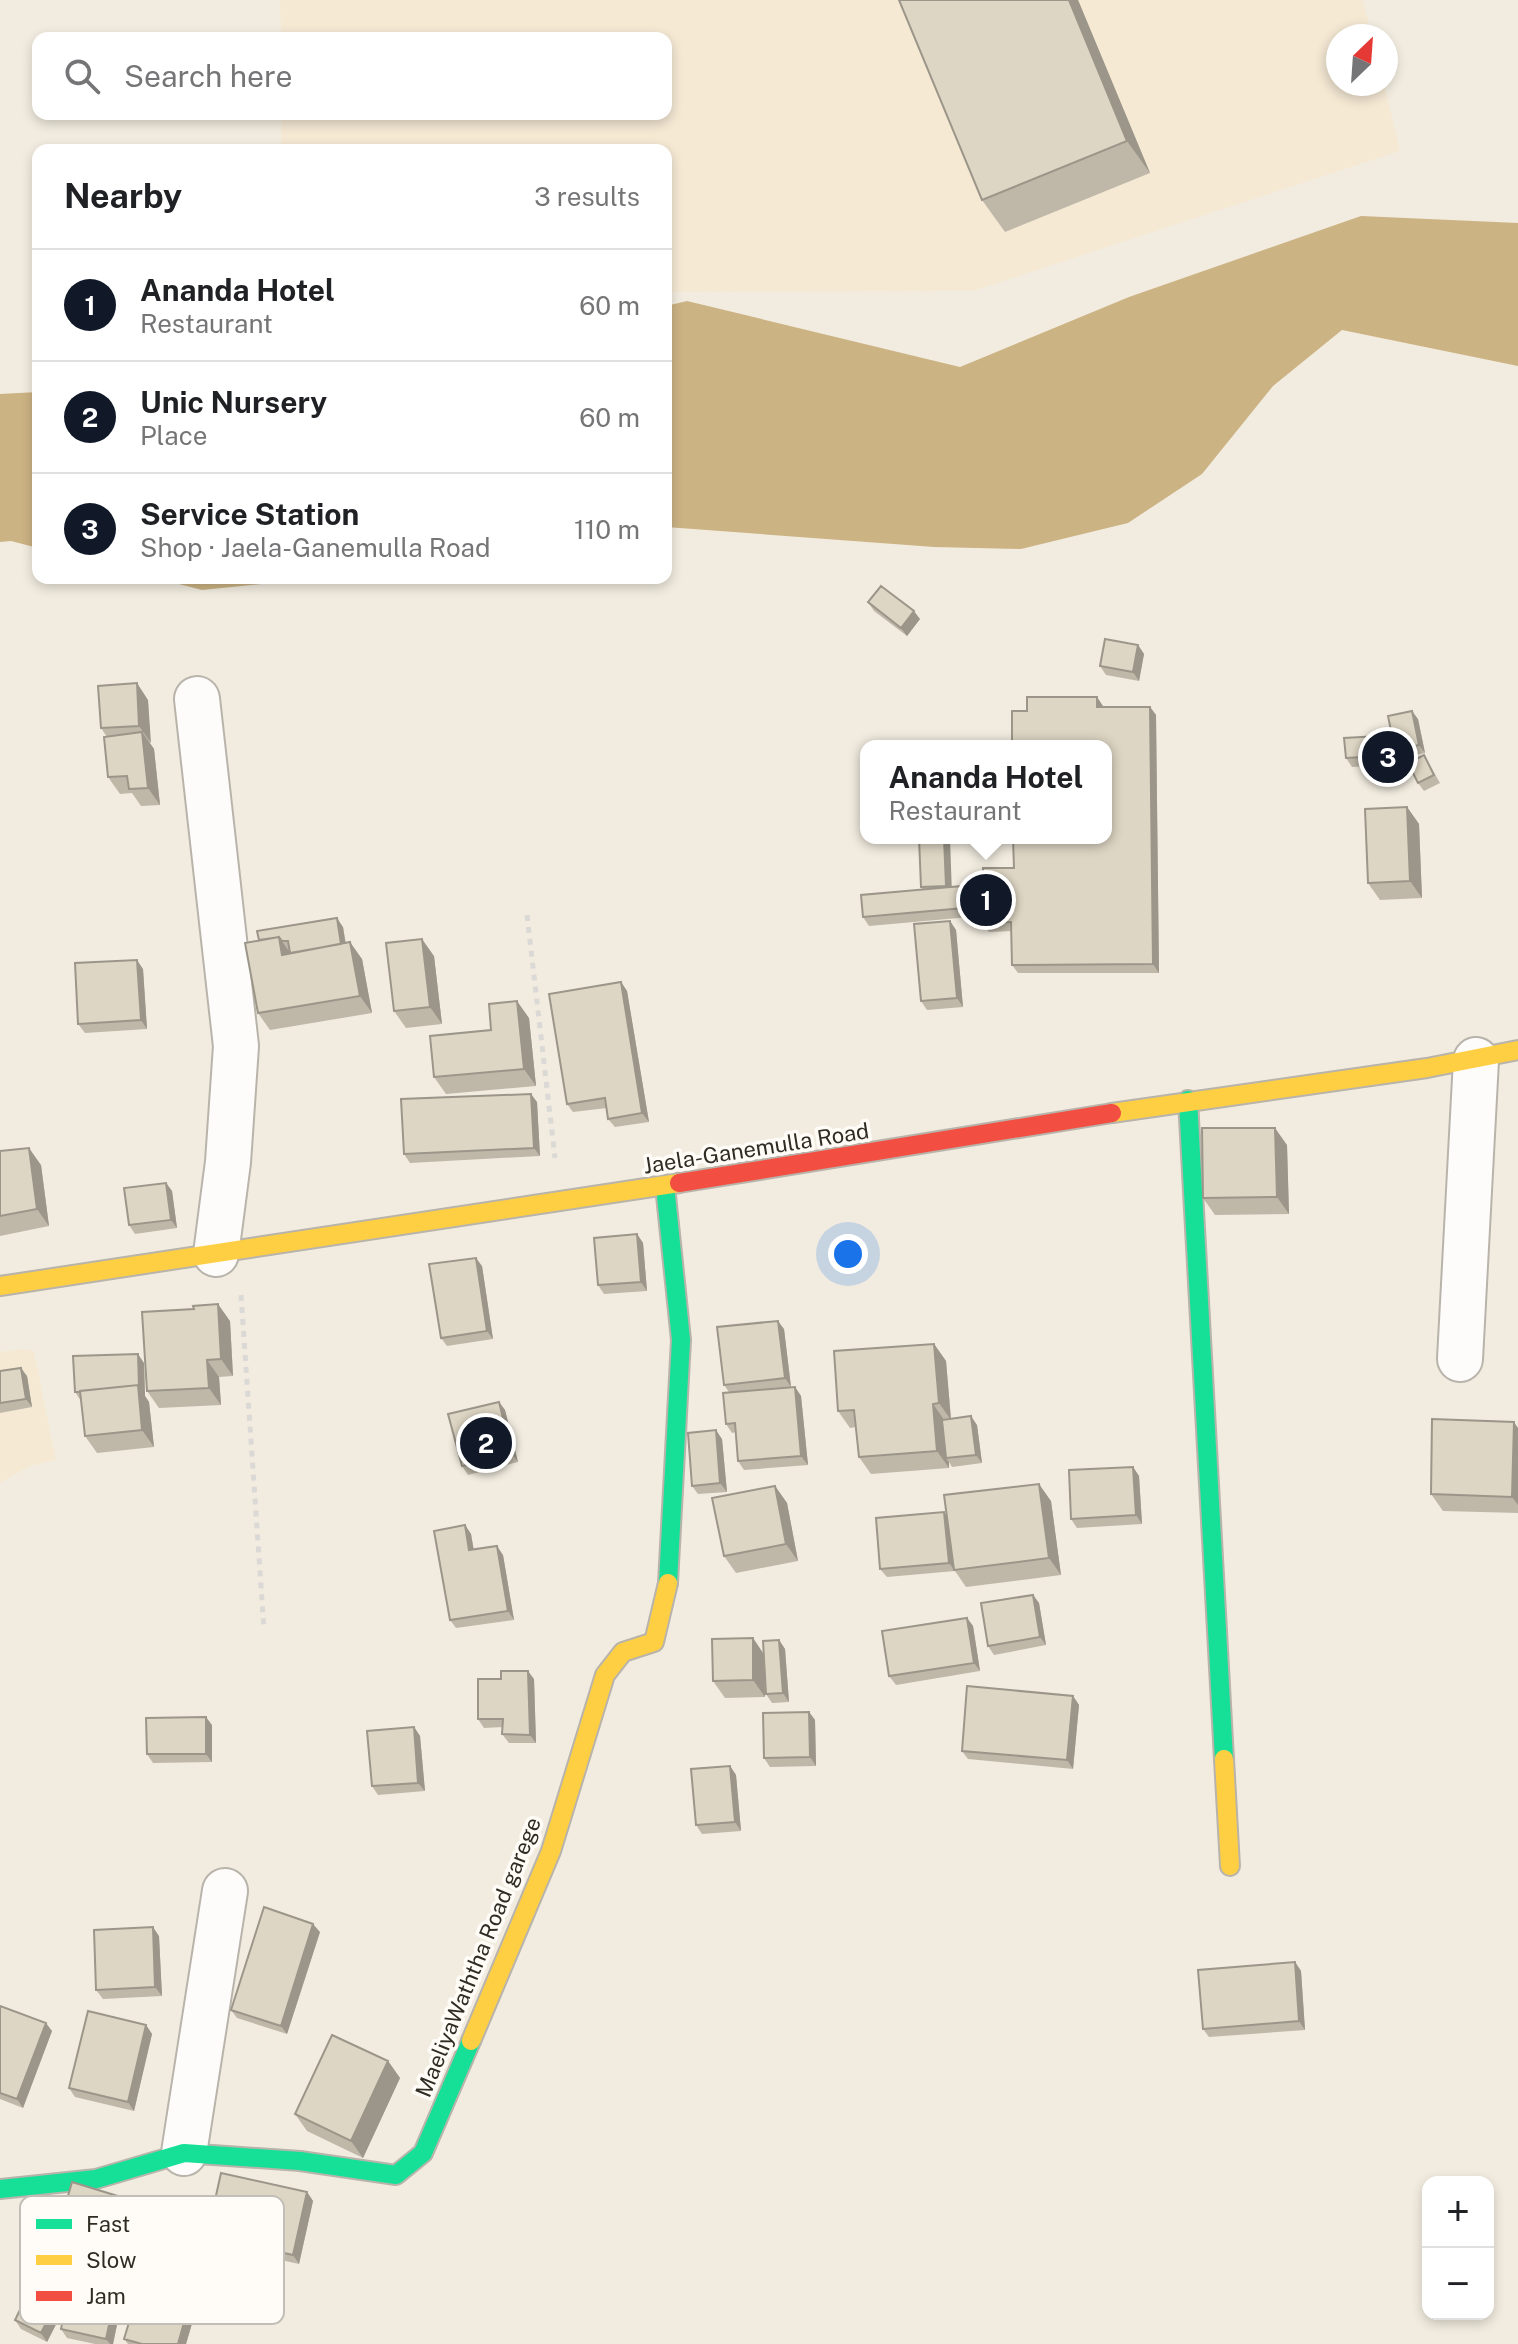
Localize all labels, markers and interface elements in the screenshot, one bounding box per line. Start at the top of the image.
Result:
north arrow [1326,24,1398,96]
search box [32,32,672,120]
icon: search [60,54,104,98]
text: Search here [124,58,292,94]
text: Nearby [64,176,182,216]
text: 3 results [534,181,640,212]
text: Ananda Hotel [140,272,335,308]
text: 1 [84,290,96,321]
text: 60 m [579,290,640,321]
text: Restaurant [140,308,273,339]
text: Unic Nursery [140,384,327,420]
text: 2 [82,402,98,433]
text: 60 m [579,402,640,433]
text: Place [140,420,207,451]
text: Service Station [140,496,359,532]
text: 3 [81,514,99,545]
text: 110 m [574,514,640,545]
text: Shop · Jaela-Ganemulla Road [140,532,490,563]
pin: 3 [1362,727,1414,787]
popup [860,740,1112,844]
text: Ananda Hotel [889,759,1083,795]
text: Restaurant [889,795,1022,826]
pin: 1 [960,870,1012,930]
street label: Jaela-Ganemulla Road [641,1117,871,1179]
your location [828,1234,868,1274]
pin: 2 [460,1413,512,1473]
street label: MaeliyaWaththa Road garege [410,1813,546,2101]
map controls [1422,2176,1494,2320]
button: + [1422,2176,1494,2248]
legend [20,2196,284,2324]
text: Fast [86,2211,130,2237]
text: Slow [86,2247,136,2273]
button: − [1422,2248,1494,2320]
text: Jam [86,2283,126,2309]

